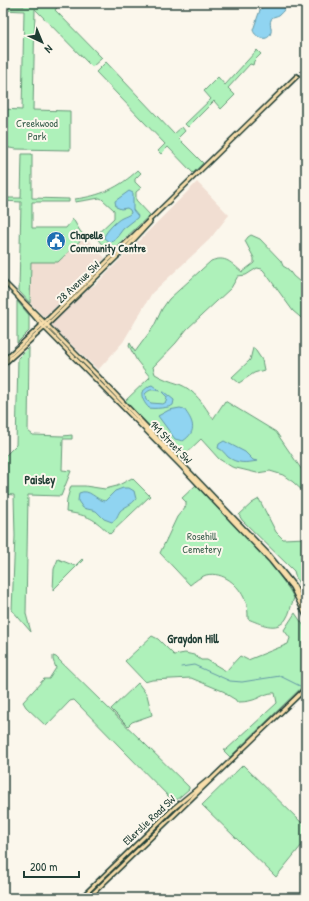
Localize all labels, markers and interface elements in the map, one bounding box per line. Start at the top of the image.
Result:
north arrow [22,22,62,62]
text: N [42,42,56,56]
park label: Creekwood Park [16,116,59,143]
place label: Chapelle Community Centre [70,228,147,256]
public building icon: Chapelle Community Centre [45,230,67,252]
street label: 28 Avenue SW [53,258,103,306]
street label: 141 Street SW [147,417,195,467]
district label: Paisley [25,471,55,489]
park label: Rosehill Cemetery [182,529,222,556]
district label: Graydon Hill [167,630,219,648]
street label: Ellerslie Road SW [120,792,178,848]
scale bar [24,853,79,879]
text: 200 m [30,858,57,875]

